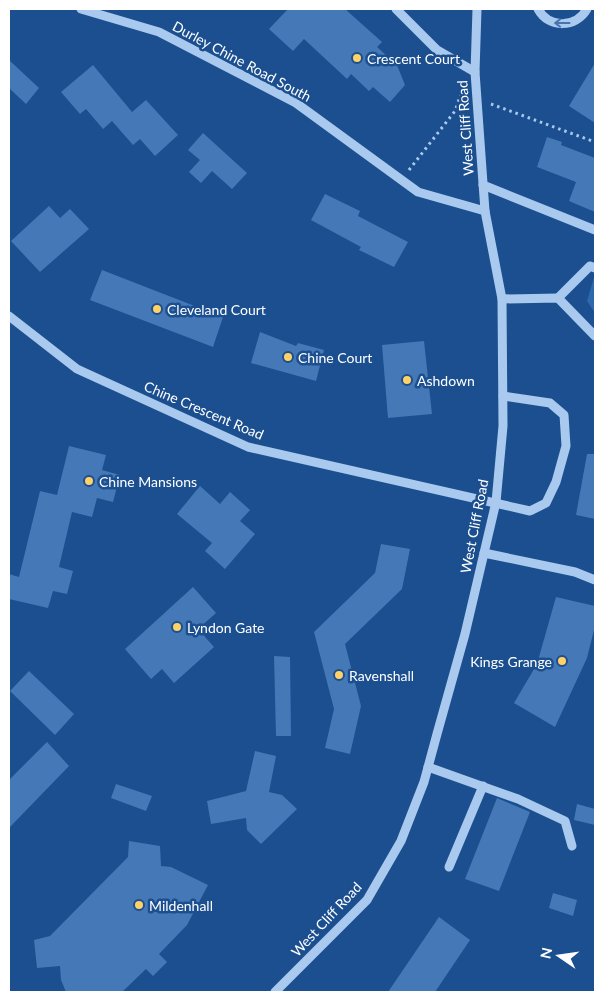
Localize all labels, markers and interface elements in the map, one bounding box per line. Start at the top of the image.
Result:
street label: Durley Chine Road South [170,17,314,105]
one-way arrow [555,18,571,28]
place label: Crescent Court [367,50,460,67]
marker: Crescent Court [351,52,363,64]
street label: West Cliff Road [453,80,477,176]
place label: Cleveland Court [167,301,266,318]
marker: Cleveland Court [151,303,163,315]
place label: Chine Court [298,349,372,366]
marker: Chine Court [282,351,294,363]
place label: Ashdown [417,372,475,389]
marker: Ashdown [401,374,413,386]
street label: Chine Crescent Road [142,377,266,443]
place label: Chine Mansions [99,473,197,490]
marker: Chine Mansions [83,475,95,487]
street label: West Cliff Road [457,478,491,574]
place label: Lyndon Gate [187,619,265,636]
marker: Lyndon Gate [171,621,183,633]
place label: Kings Grange [470,653,552,670]
marker: Kings Grange [556,655,568,667]
place label: Ravenshall [349,667,414,684]
marker: Ravenshall [333,669,345,681]
street label: West Cliff Road [287,878,365,960]
place label: Mildenhall [149,897,213,914]
marker: Mildenhall [133,899,145,911]
north arrow [534,931,584,981]
text: N [536,946,555,960]

